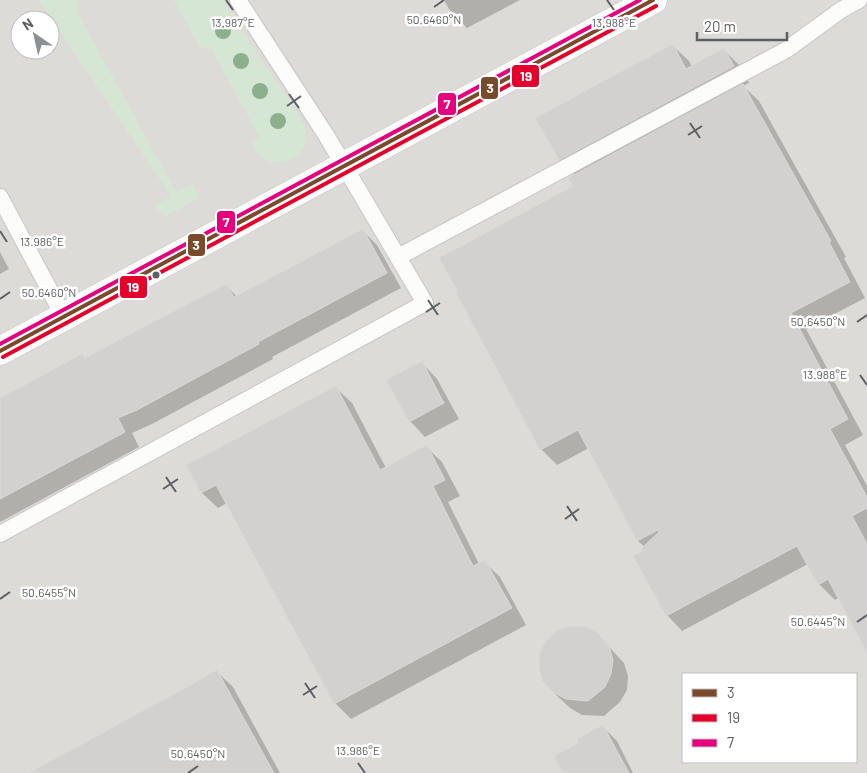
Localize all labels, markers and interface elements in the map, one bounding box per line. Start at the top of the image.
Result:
north arrow [10,10,60,60]
scale bar [697,10,787,42]
text: 50.6460°N [407,12,461,26]
text: N [19,14,36,33]
text: 13.987°E [211,15,255,29]
text: 13.988°E [592,15,636,29]
text: 20 m [704,17,736,35]
line badge: 19 [511,64,540,88]
text: 19 [520,67,532,84]
line badge: 3 [480,76,499,100]
text: 3 [486,79,494,96]
line badge: 7 [437,92,457,116]
text: 7 [444,95,451,112]
line badge: 7 [216,210,236,234]
text: 7 [223,213,230,230]
line badge: 3 [187,233,206,257]
text: 13.986°E [20,234,64,248]
text: 3 [192,236,200,253]
unlabelled marker [151,270,161,280]
line badge: 19 [119,275,148,299]
text: 19 [127,278,139,295]
text: 50.6460°N [22,285,76,299]
text: 50.6450°N [791,314,845,328]
text: 13.988°E [803,367,847,381]
text: 50.6455°N [22,585,76,599]
text: 50.6445°N [791,614,845,628]
legend [682,673,857,763]
text: 3 [727,683,735,701]
text: 19 [727,708,740,726]
text: 7 [727,733,734,751]
text: 13.986°E [336,743,380,757]
text: 50.6450°N [171,746,225,760]

